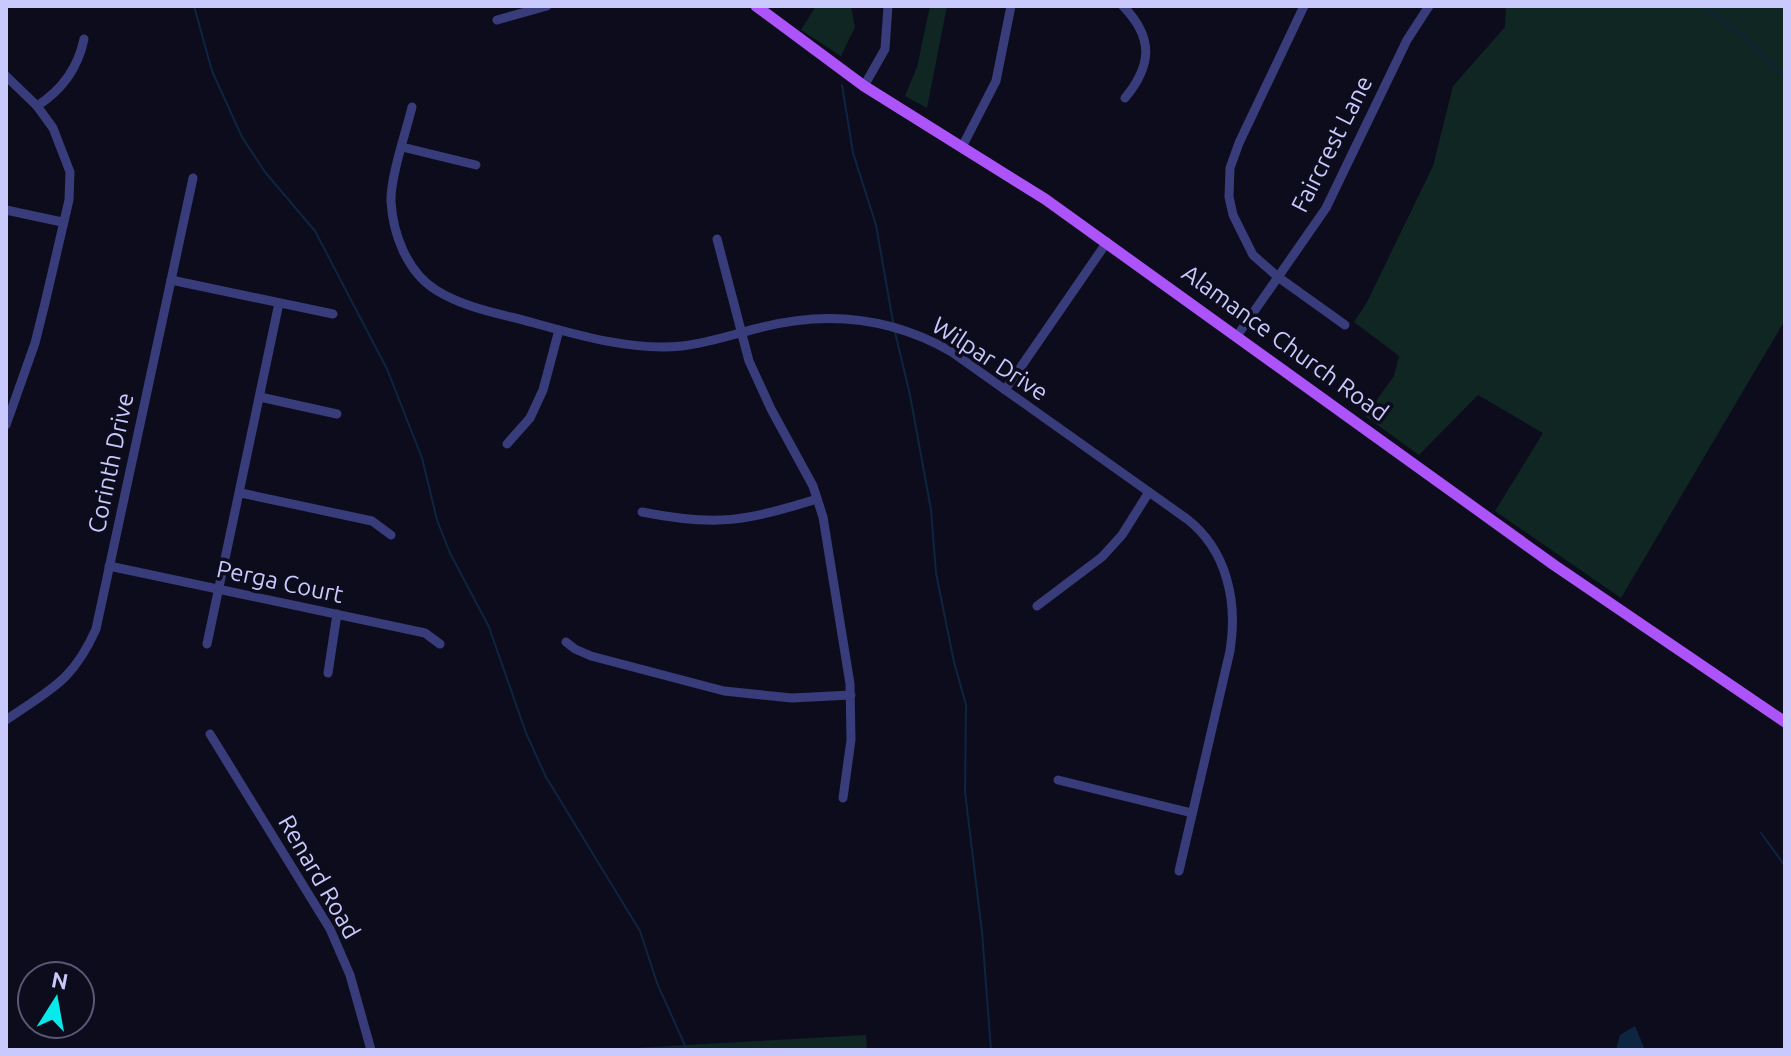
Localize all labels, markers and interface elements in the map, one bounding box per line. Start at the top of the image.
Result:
street label: Faircrest Lane [1286,71,1377,216]
street label: Alamance Church Road [1177,259,1393,426]
street label: Wilpar Drive [927,311,1053,406]
street label: Corinth Drive [82,390,139,536]
street label: Perga Court [214,555,346,608]
street label: Renard Road [273,810,366,943]
north arrow [16,960,96,1040]
text: N [49,966,70,994]

